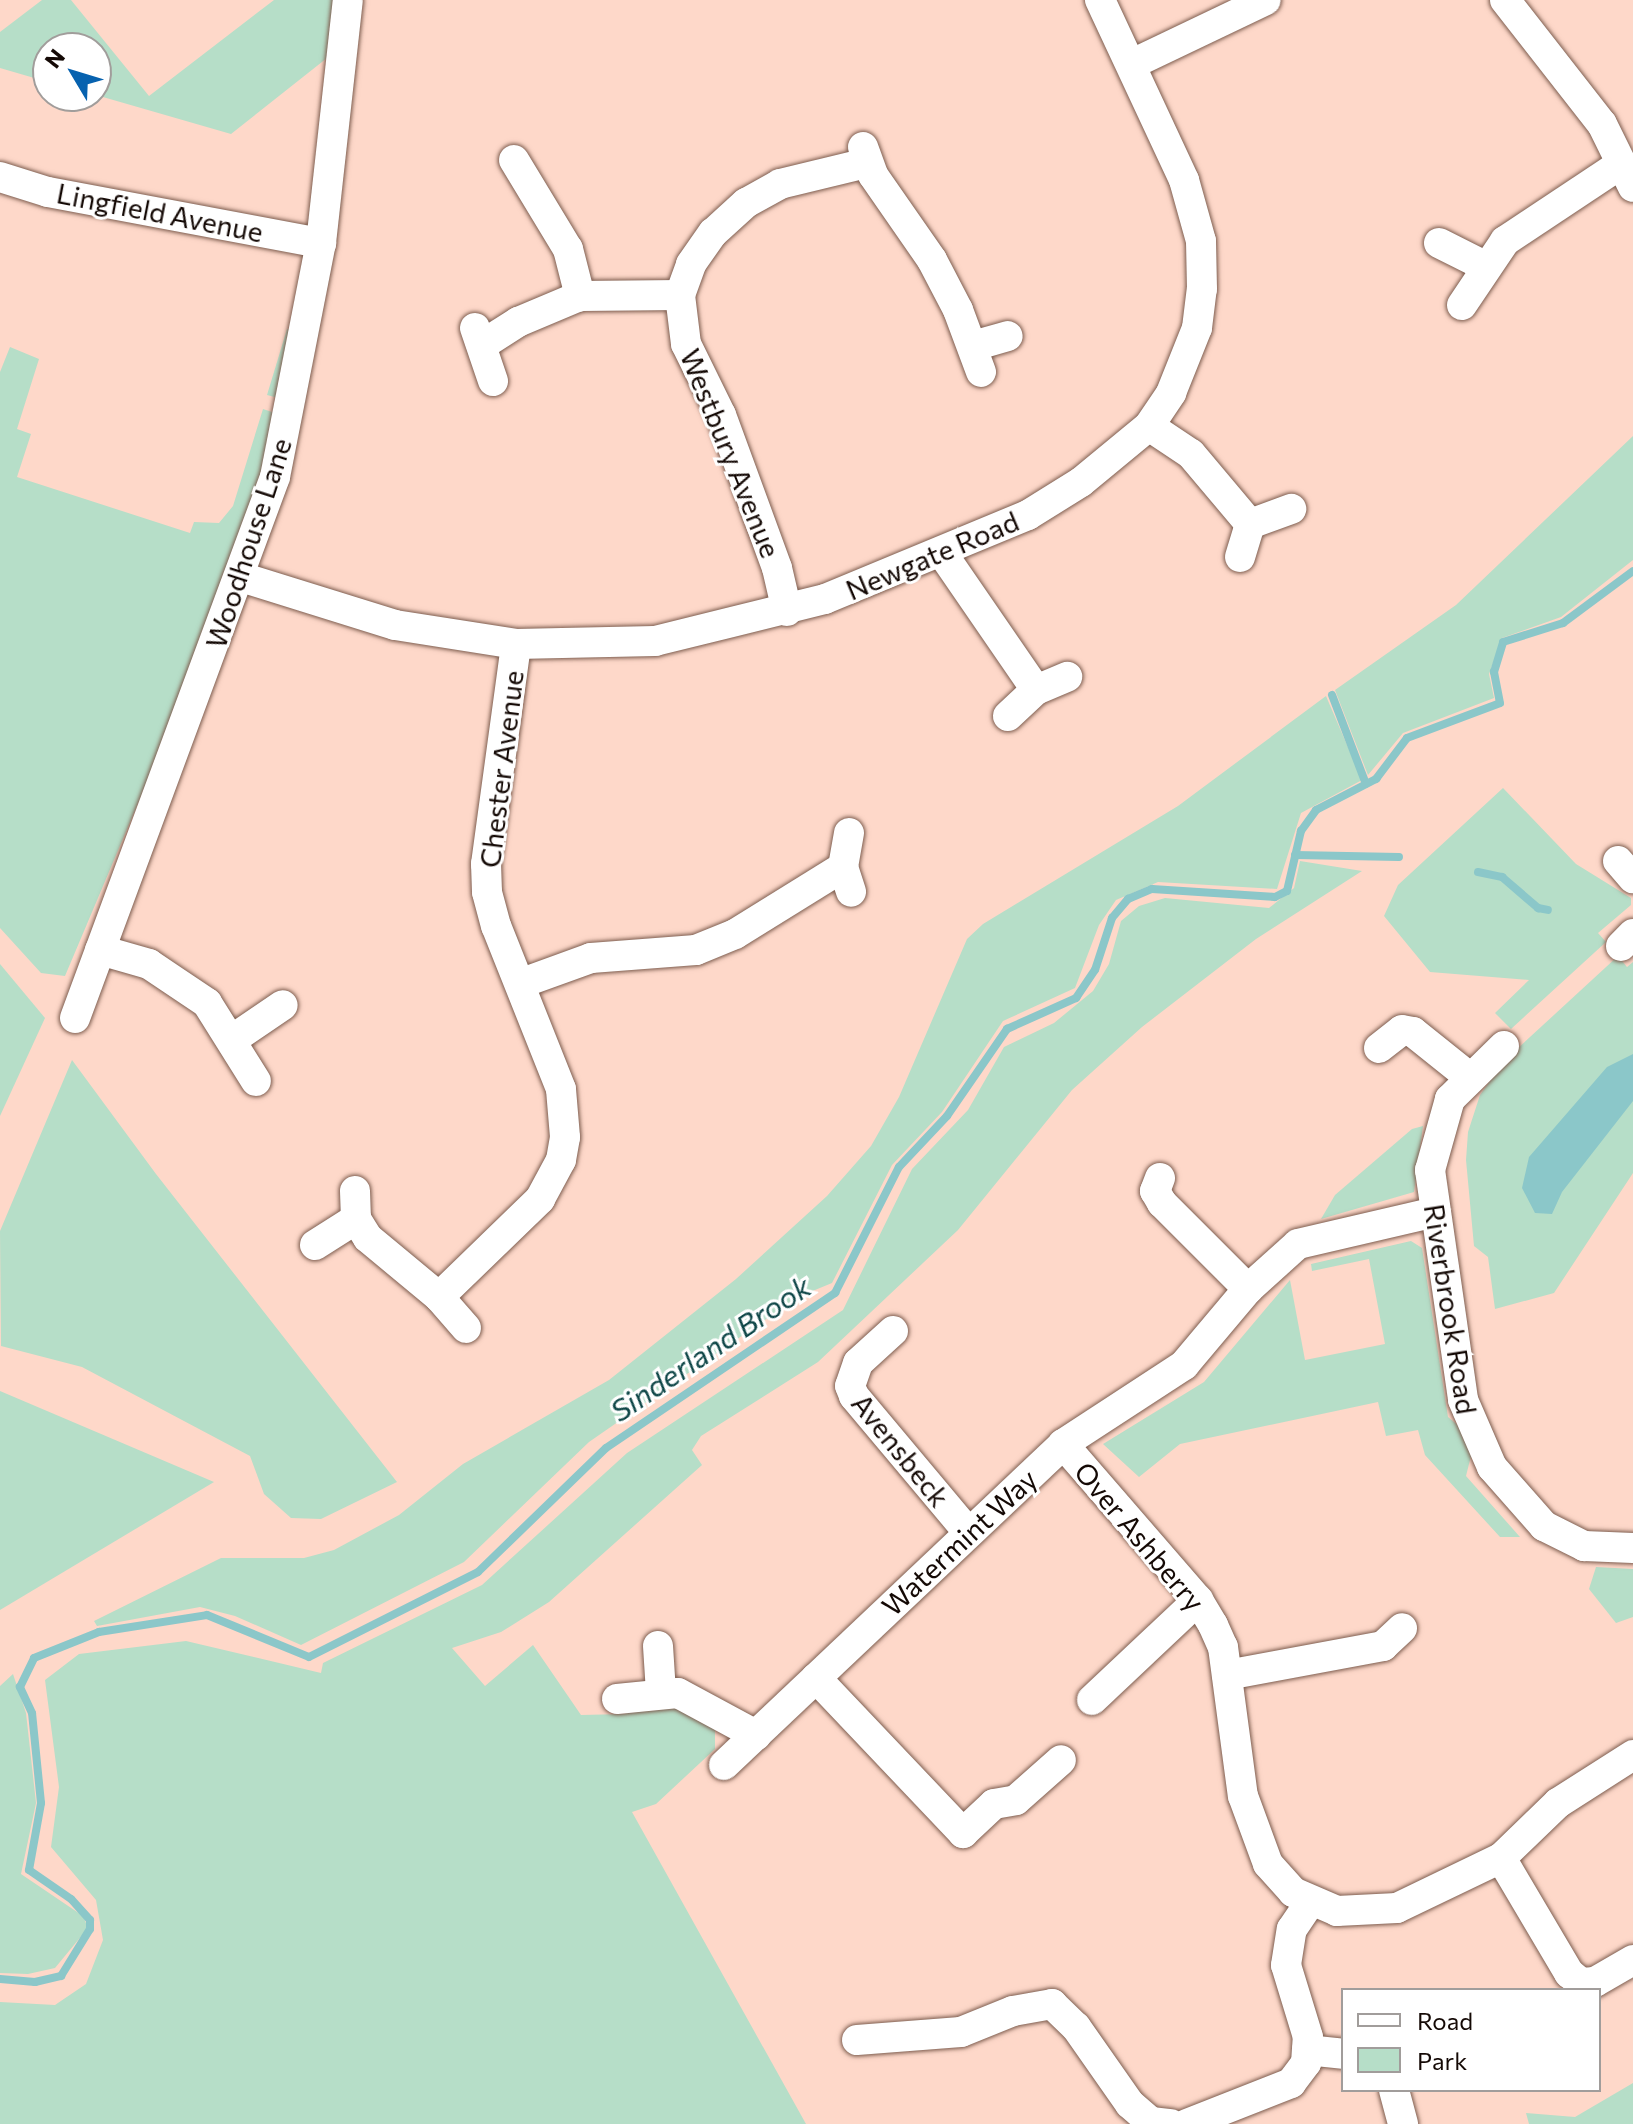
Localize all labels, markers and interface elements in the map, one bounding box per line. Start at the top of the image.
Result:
north arrow [32,32,112,112]
text: N [39,43,70,73]
street label: Lingfield Avenue [54,176,266,248]
street label: Westbury Avenue [674,344,788,562]
street label: Woodhouse Lane [198,434,298,652]
street label: Newgate Road [841,504,1023,606]
street label: Chester Avenue [472,668,530,870]
street label: Riverbrook Road [1418,1201,1484,1417]
water label: Sinderland Brook [603,1268,817,1428]
street label: Avensbeck [845,1387,957,1513]
street label: Over Ashberry [1068,1455,1212,1617]
street label: Watermint Way [875,1462,1043,1622]
legend [1341,1988,1601,2092]
text: Road [1417,2006,1473,2035]
text: Park [1417,2046,1467,2075]

